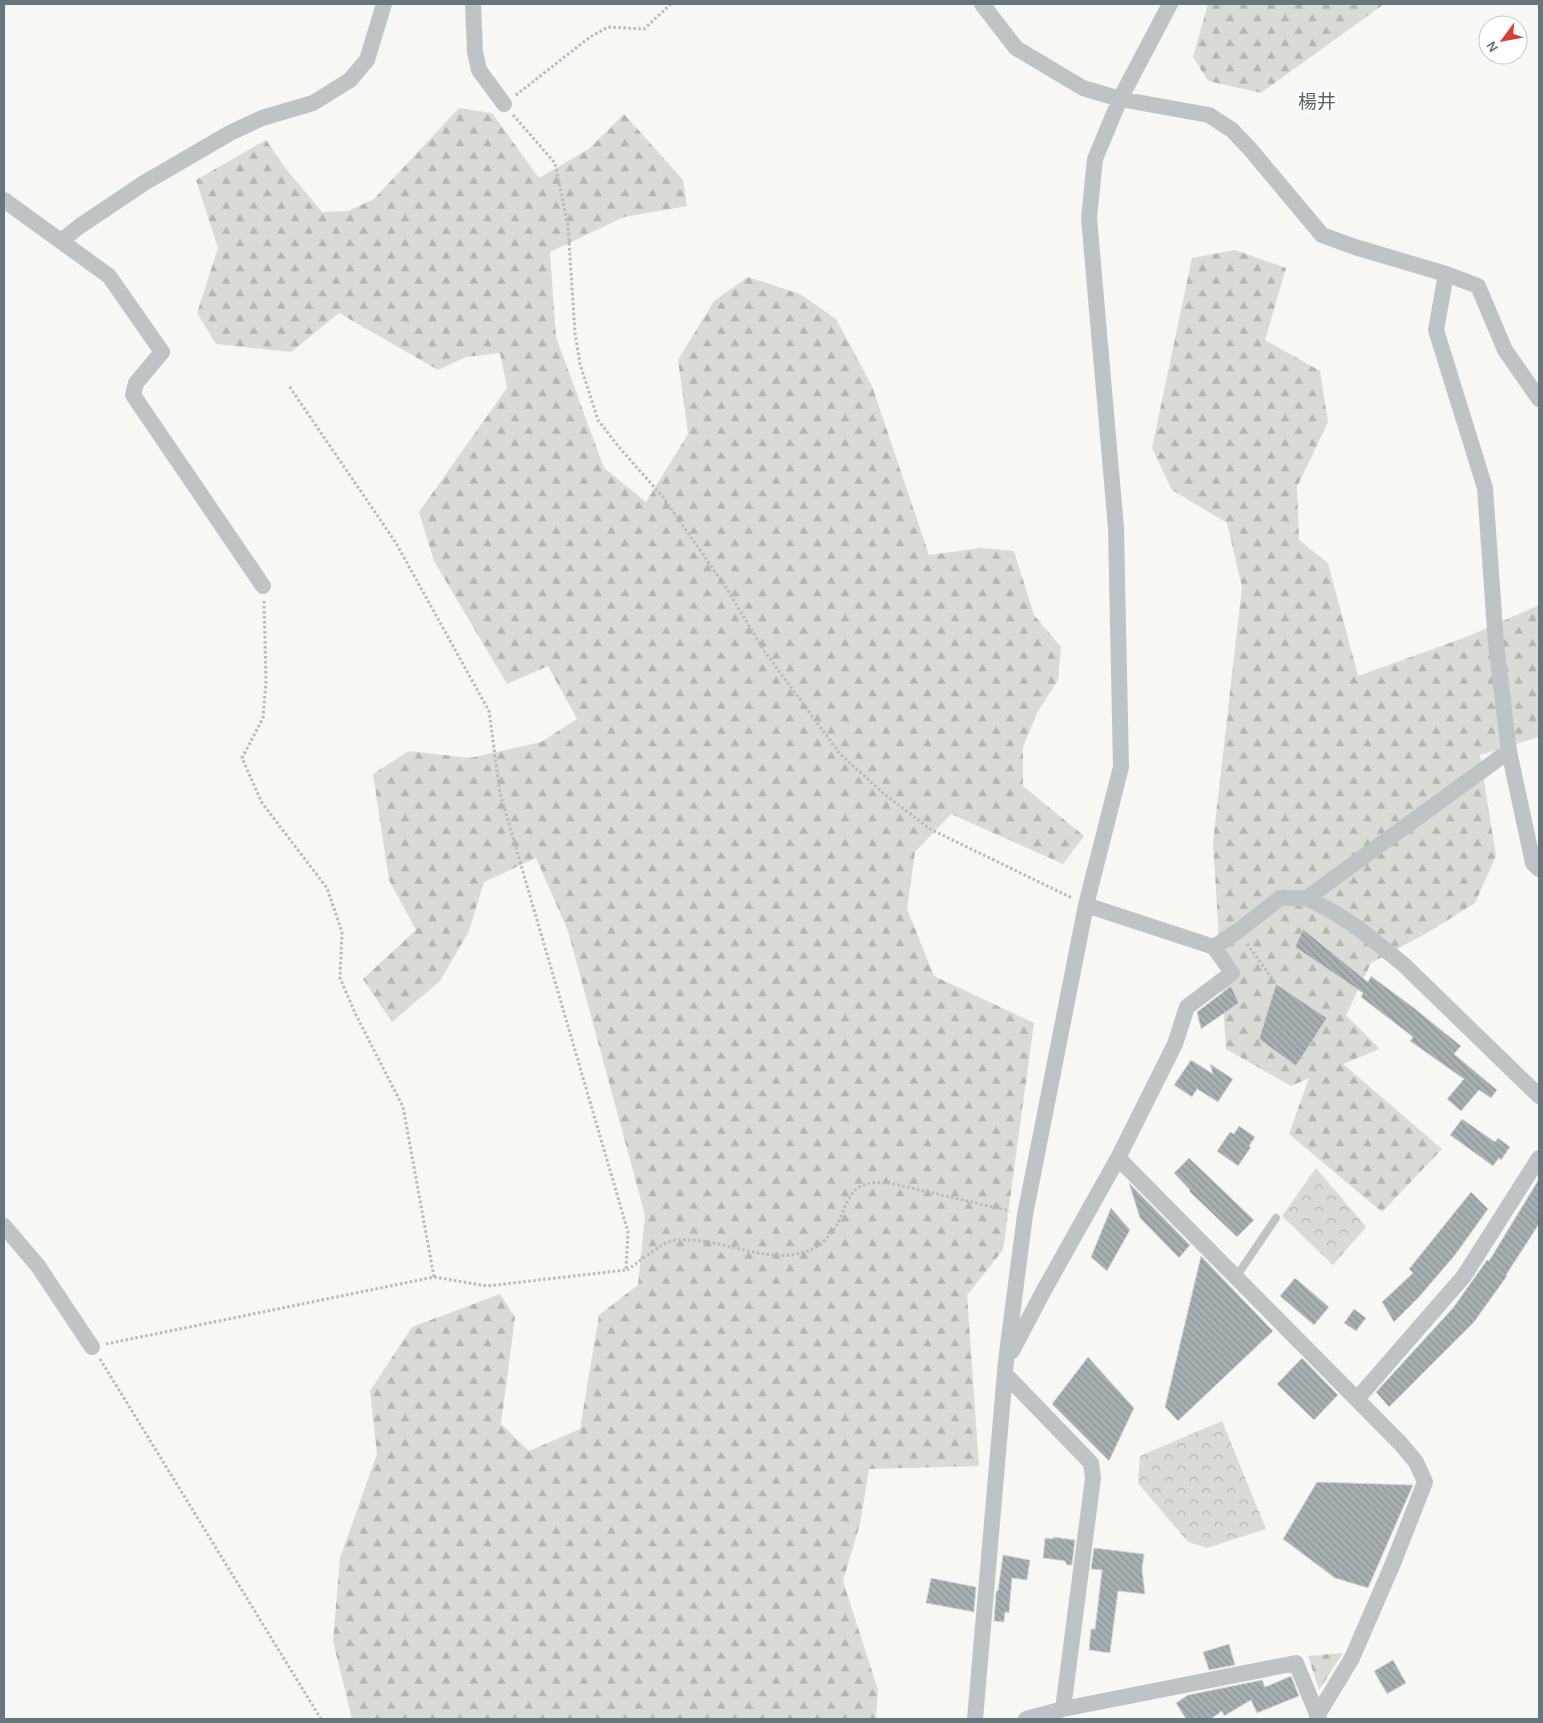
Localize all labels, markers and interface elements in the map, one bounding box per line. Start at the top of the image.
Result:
north arrow [1478,15,1528,65]
text: N [1483,38,1502,55]
district label: 楊井 [1298,91,1336,113]

